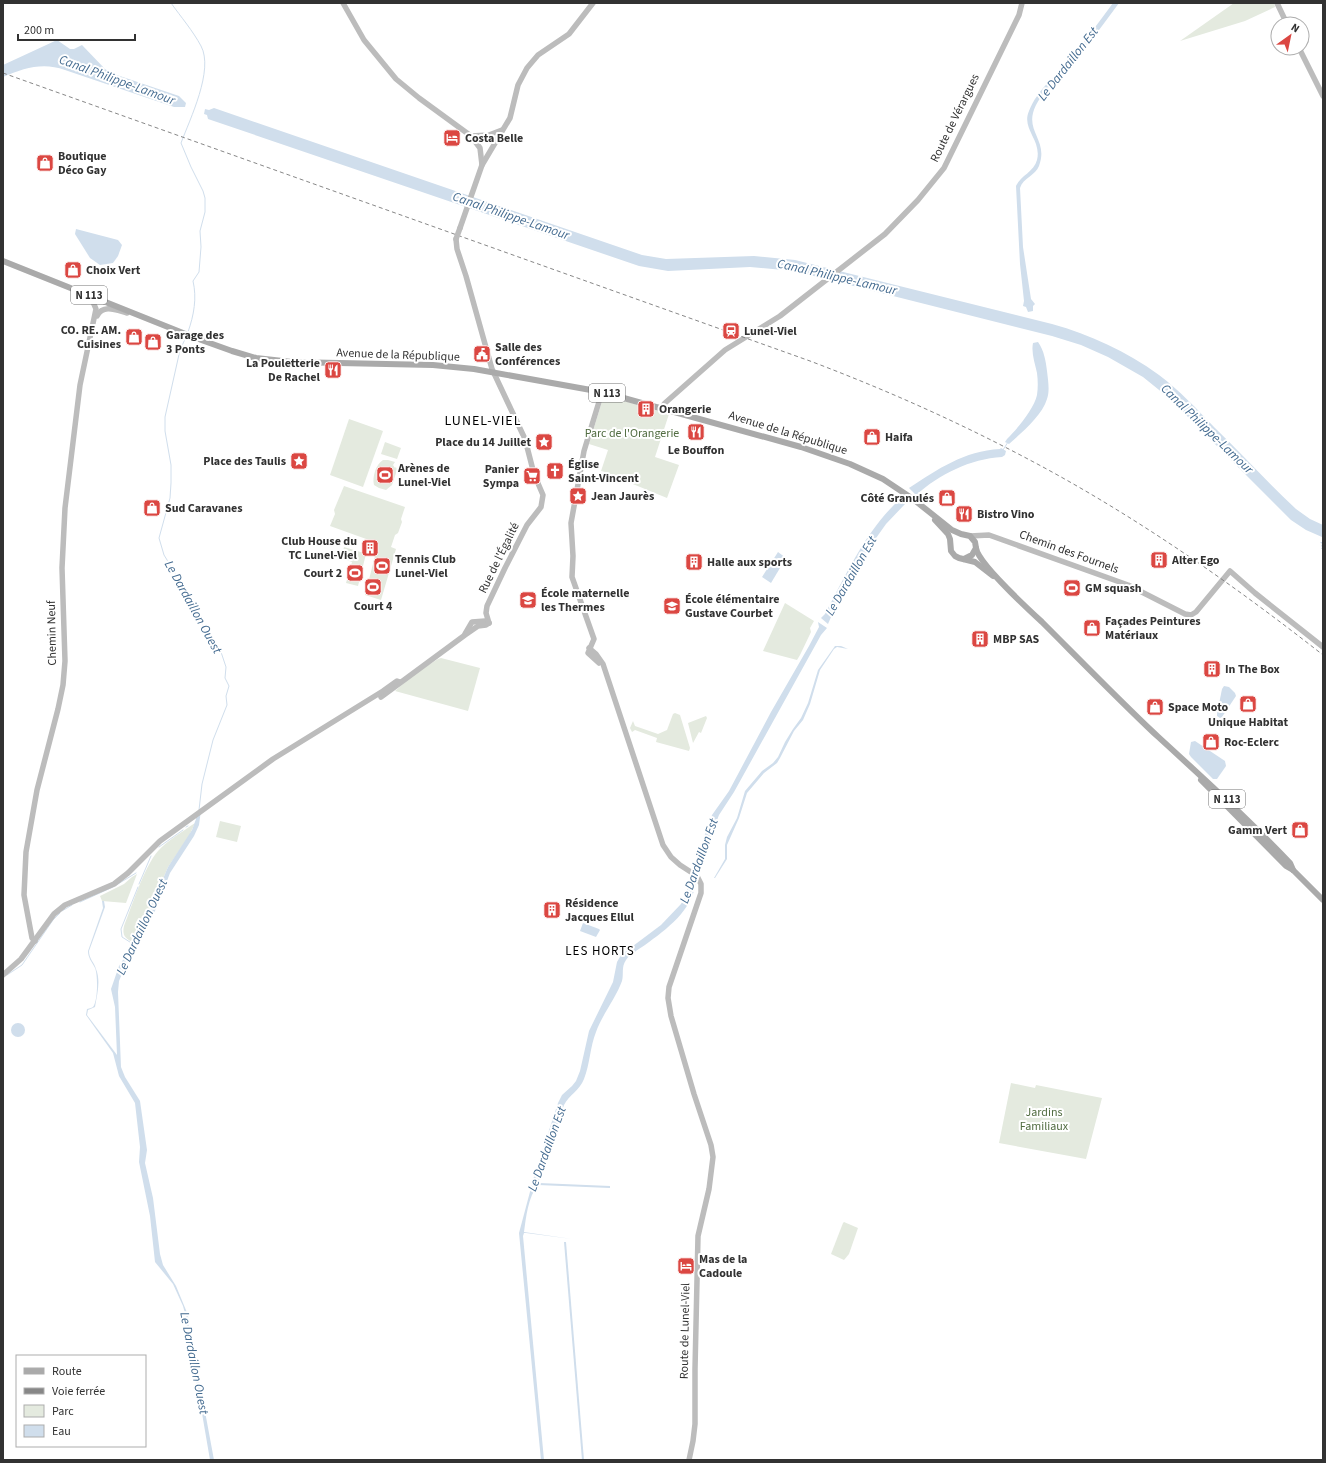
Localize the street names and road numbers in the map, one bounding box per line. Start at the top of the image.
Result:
street label: Route de Vérargues [926,71,984,165]
road number: N 113 [71,286,107,304]
street label: Avenue de la République [336,344,460,366]
road number: N 113 [589,384,625,402]
street label: Avenue de la République [726,407,850,459]
street label: Rue de l'Égalité [475,520,524,596]
street label: Chemin des Fournels [1017,526,1121,578]
street label: Chemin Neuf [43,600,61,666]
road number: N 113 [1209,790,1245,808]
street label: Route de Lunel-Viel [676,1283,694,1379]

